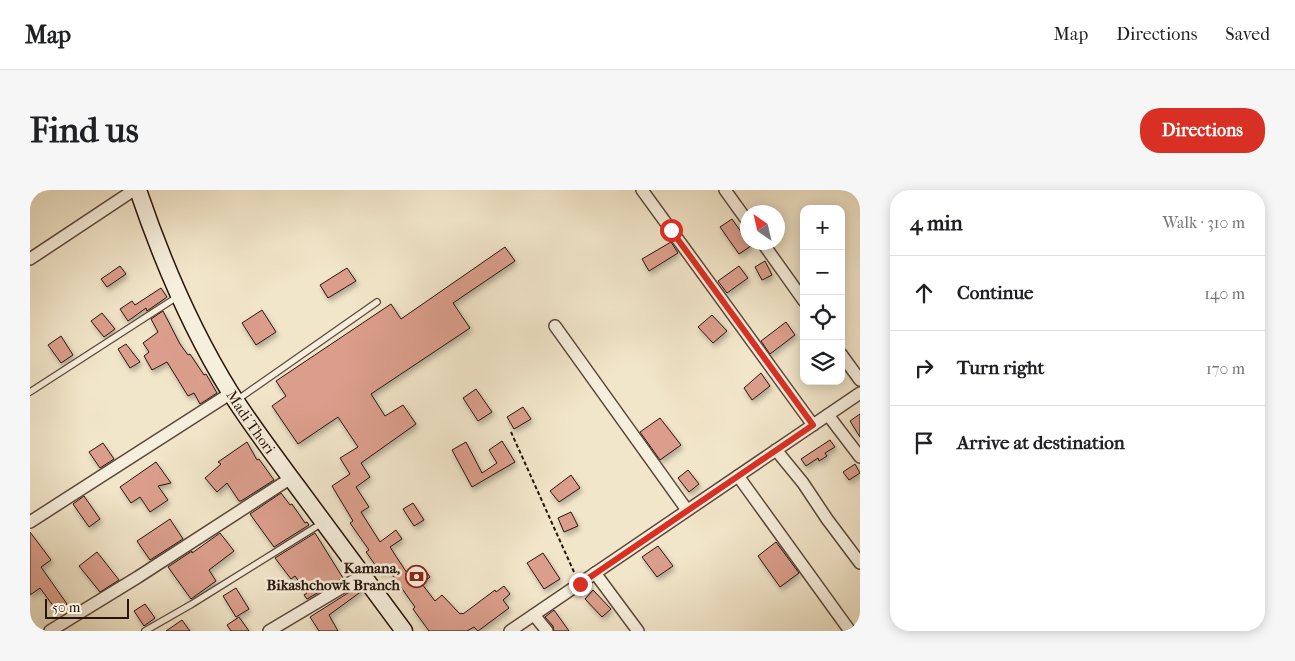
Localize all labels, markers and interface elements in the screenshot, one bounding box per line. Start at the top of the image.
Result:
text: Map [25,21,71,49]
text: Map [1054,24,1088,45]
text: Directions [1116,24,1197,45]
text: Saved [1225,24,1270,45]
button: Directions [1140,108,1265,153]
text: Find us [30,110,139,151]
north arrow [740,205,785,250]
map controls [800,205,845,385]
button: + [800,205,845,250]
text: 4 min [910,211,963,235]
text: Walk · 310 m [1162,213,1245,232]
route start [660,219,683,242]
button: − [800,250,845,295]
icon: ahead [910,279,938,307]
text: Continue [957,282,1033,304]
text: 140 m [1204,284,1245,303]
button: locate [800,295,845,340]
button: layers [800,340,845,385]
icon: right [910,354,938,382]
text: Turn right [957,357,1044,379]
text: 170 m [1206,359,1245,378]
street label: Madi Thori [222,387,279,458]
icon: arrive [910,429,938,457]
text: Arrive at destination [957,432,1125,454]
place label: Kamana, Bikashchowk Branch [267,559,401,594]
bank icon: Kamana, Bikashchowk Branch [404,565,428,589]
route end [569,573,592,596]
scale bar [45,596,129,619]
text: 50 m [52,599,80,616]

